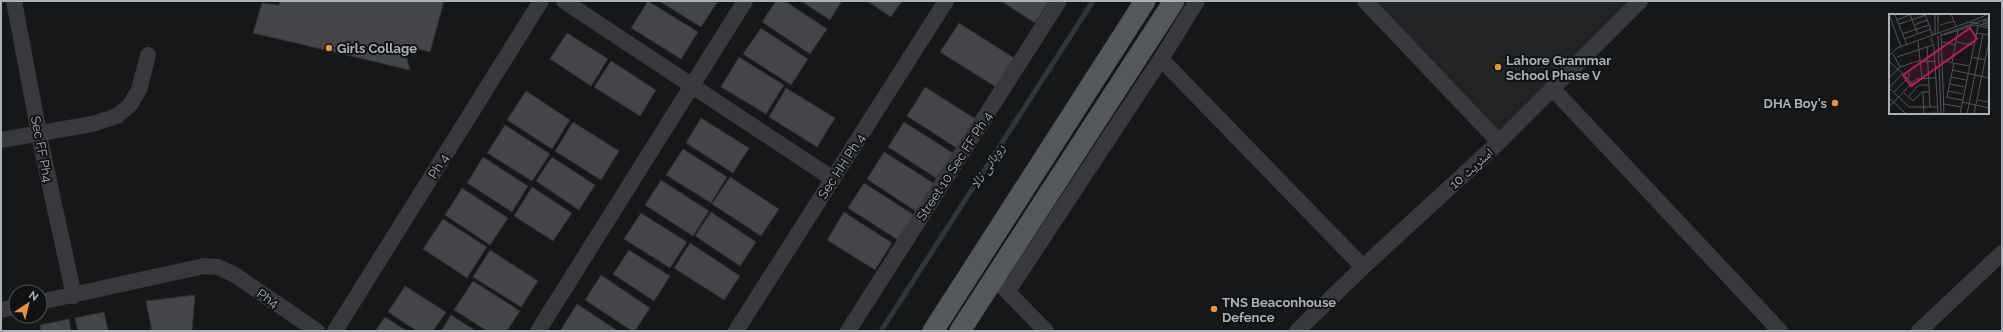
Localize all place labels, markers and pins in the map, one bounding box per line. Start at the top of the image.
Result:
place label: Girls Collage [337,41,417,56]
marker: Girls Collage [324,43,334,53]
place label: Lahore Grammar School Phase V [1506,53,1611,83]
marker: Lahore Grammar School Phase V [1493,62,1503,72]
place label: DHA Boy's [1764,96,1828,111]
marker: DHA Boy's [1830,98,1840,108]
place label: TNS Beaconhouse Defence [1222,295,1336,325]
marker: TNS Beaconhouse Defence [1209,304,1219,314]

